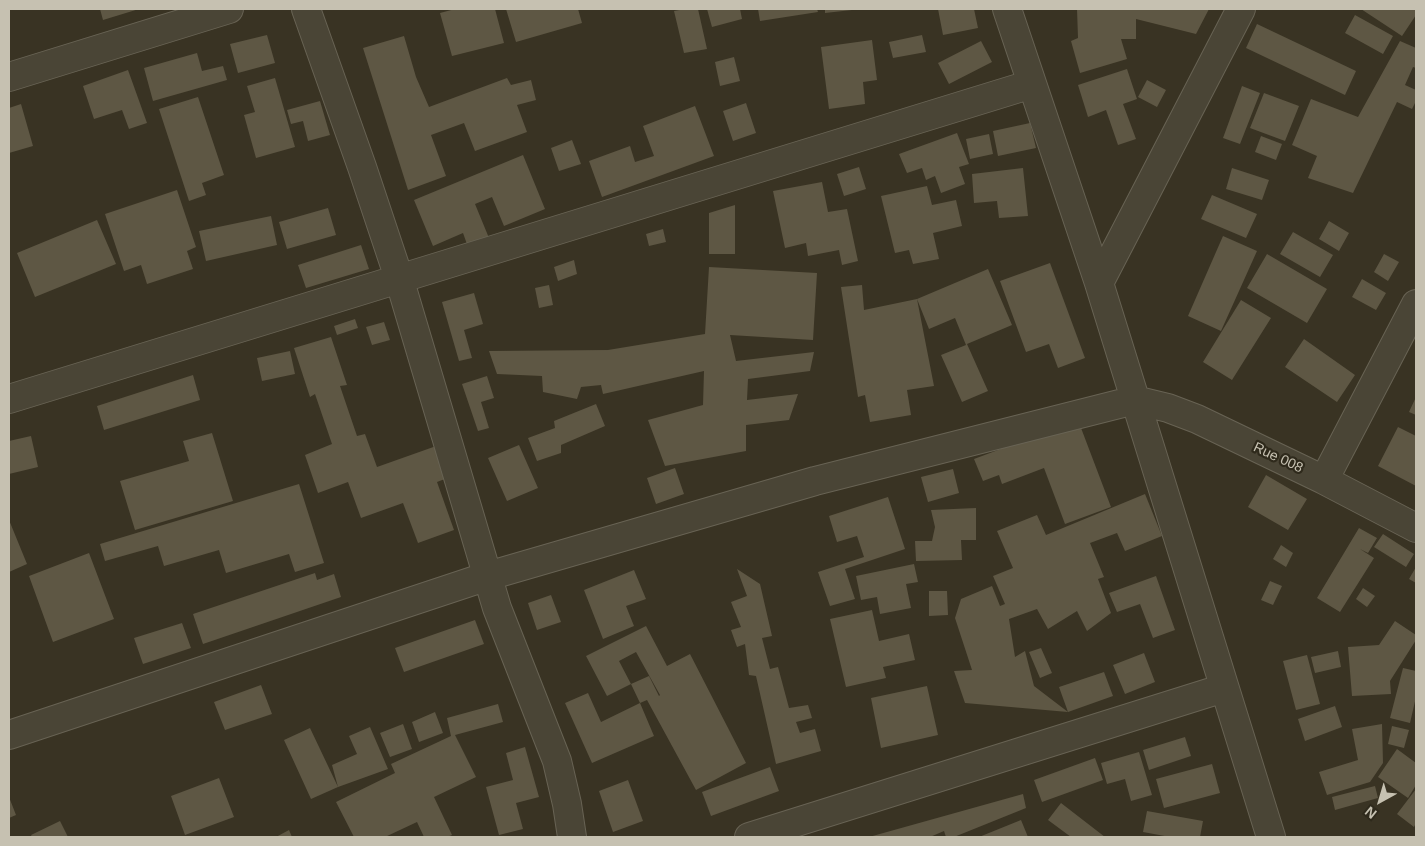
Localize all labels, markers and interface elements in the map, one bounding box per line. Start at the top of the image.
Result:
street label: Rue 008 [1250,439,1306,477]
north arrow [1355,776,1405,826]
text: N [1362,803,1380,822]

